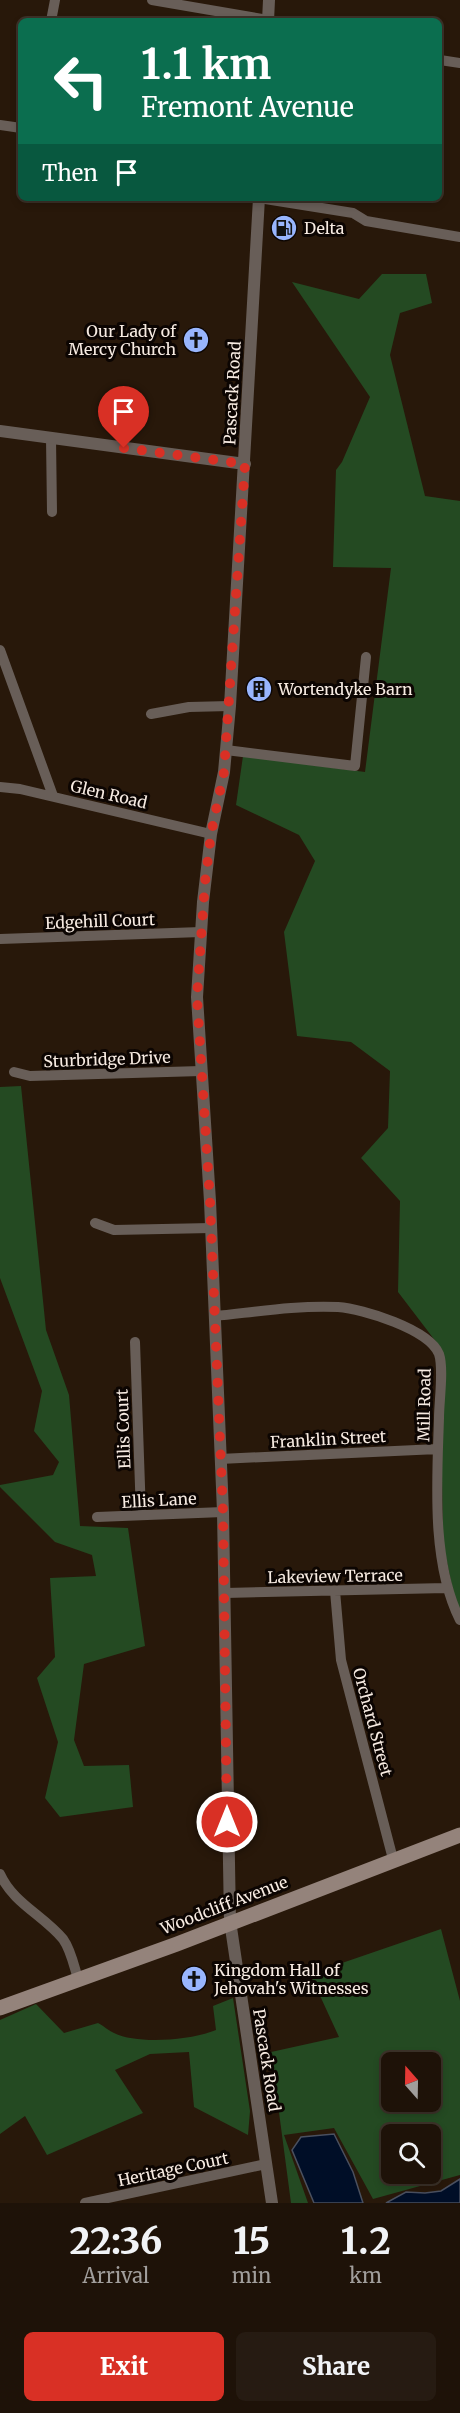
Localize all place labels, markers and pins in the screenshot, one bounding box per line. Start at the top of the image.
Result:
fuel station icon: Delta [269,213,299,243]
place label: Delta [304,218,345,238]
place label: Our Lady of Mercy Church [68,321,177,359]
church icon: Our Lady of Mercy Church [181,325,211,355]
pin [98,386,149,448]
building icon: Wortendyke Barn [244,674,274,704]
place label: Wortendyke Barn [277,679,413,699]
place label: Kingdom Hall of Jehovah's Witnesses [213,1960,369,1998]
church icon: Kingdom Hall of Jehovah's Witnesses [179,1964,209,1994]

